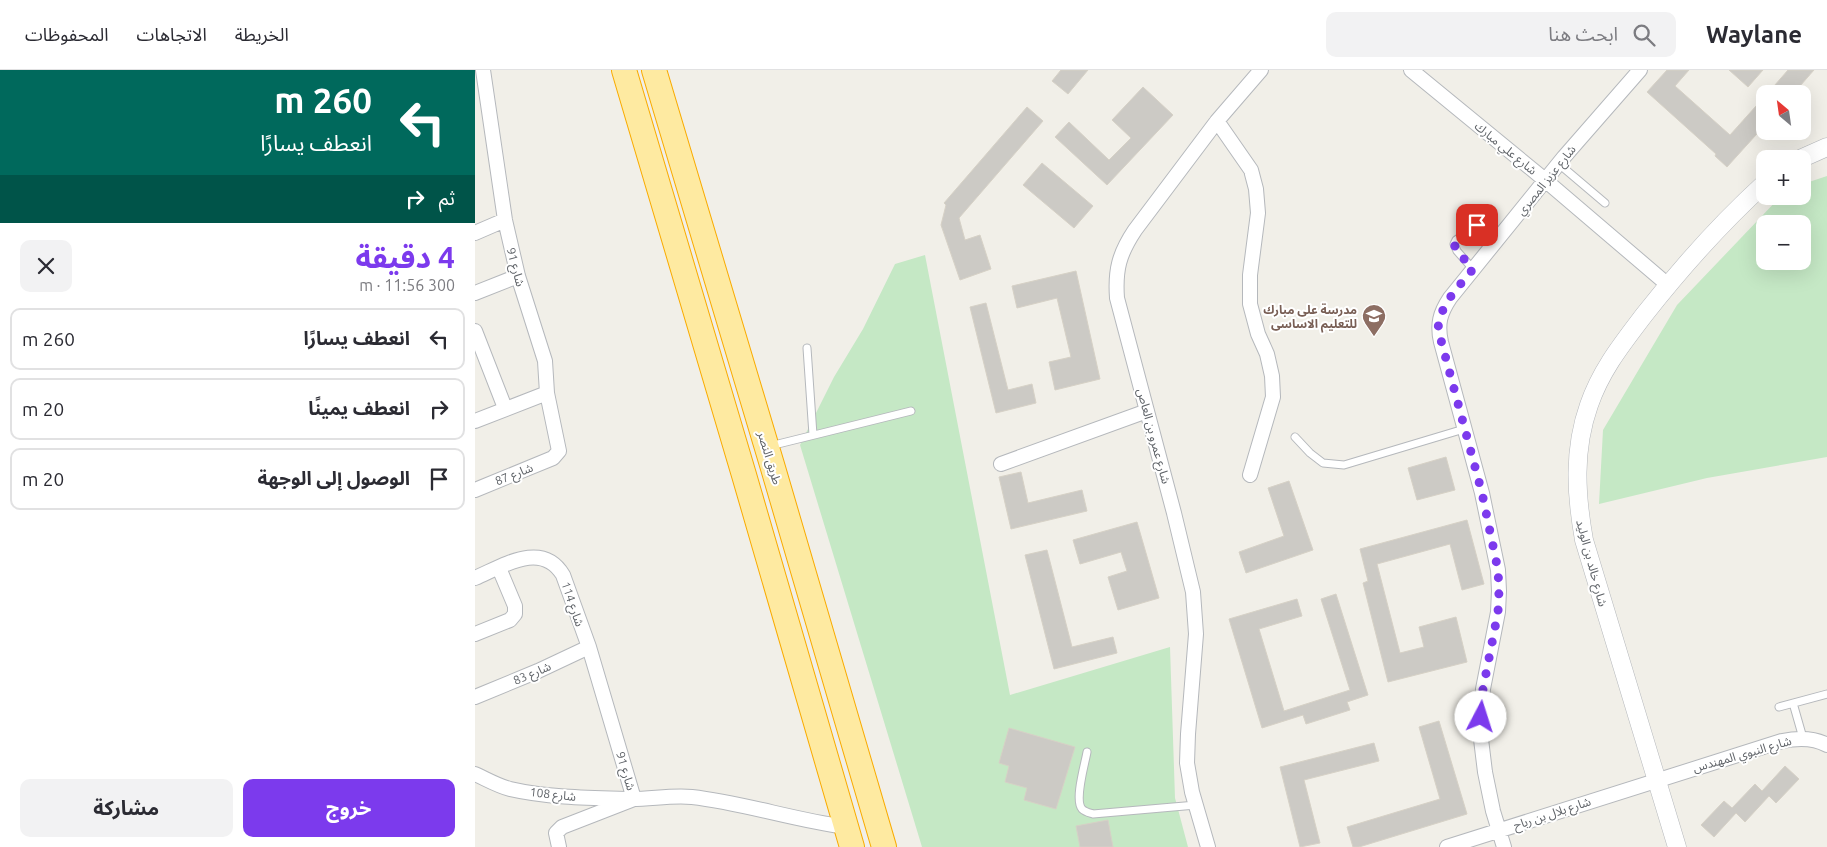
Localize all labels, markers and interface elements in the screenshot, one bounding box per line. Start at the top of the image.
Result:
search box [1326,12,1676,57]
icon: search [1630,21,1658,49]
text: Waylane [1706,21,1802,48]
text: ابحث هنا [1548,23,1618,45]
text: المحفوظات [25,24,109,44]
text: الاتجاهات [137,24,207,44]
text: الخريطة [235,24,289,44]
text: 260 m [274,80,372,120]
north arrow [1756,85,1811,140]
map controls [1756,85,1811,270]
icon: left [390,90,455,155]
street label: شارع علي مبارك [1470,119,1540,180]
text: انعطف يسارًا [260,130,372,155]
street label: شارع عزيز المصري [1514,143,1581,220]
button: + [1756,150,1811,205]
icon: right [401,185,429,213]
text: ثم [439,187,455,209]
pin [1456,204,1498,246]
icon: arrive [1463,211,1491,239]
button: − [1756,215,1811,270]
button: close [20,240,72,292]
text: 4 دقيقة [355,240,455,274]
street label: شارع 91 [502,246,527,289]
text: 300 m · 11:56 [359,276,455,294]
place label: مدرسة على مبارك للتعليم الاساسى [1263,303,1357,333]
school or university icon: مدرسة على مبارك للتعليم الاساسى [1361,303,1387,337]
icon: left [425,325,453,353]
text: انعطف يسارًا [303,327,410,349]
text: 260 m [22,328,75,350]
street label: شارع عمرو بن العاص [1132,387,1173,486]
icon: right [425,395,453,423]
text: انعطف يمينًا [308,397,410,419]
text: 20 m [22,398,64,420]
street label: طريق النصر [754,429,784,487]
street label: شارع 87 [493,461,536,490]
icon: arrive [425,465,453,493]
text: الوصول إلى الوجهة [258,467,410,489]
text: 20 m [22,468,64,490]
street label: شارع خالد بن الوليد [1571,518,1610,609]
street label: شارع 114 [556,580,587,629]
street label: شارع 83 [511,659,554,689]
position arrow [1454,690,1506,742]
street label: شارع النبوي المهندس [1691,734,1794,778]
street label: شارع 91 [611,750,638,793]
button: مشاركة [20,779,233,837]
button: خروج [243,779,455,837]
street label: شارع 108 [529,785,577,806]
street label: شارع بلال بن رباح [1512,794,1593,835]

